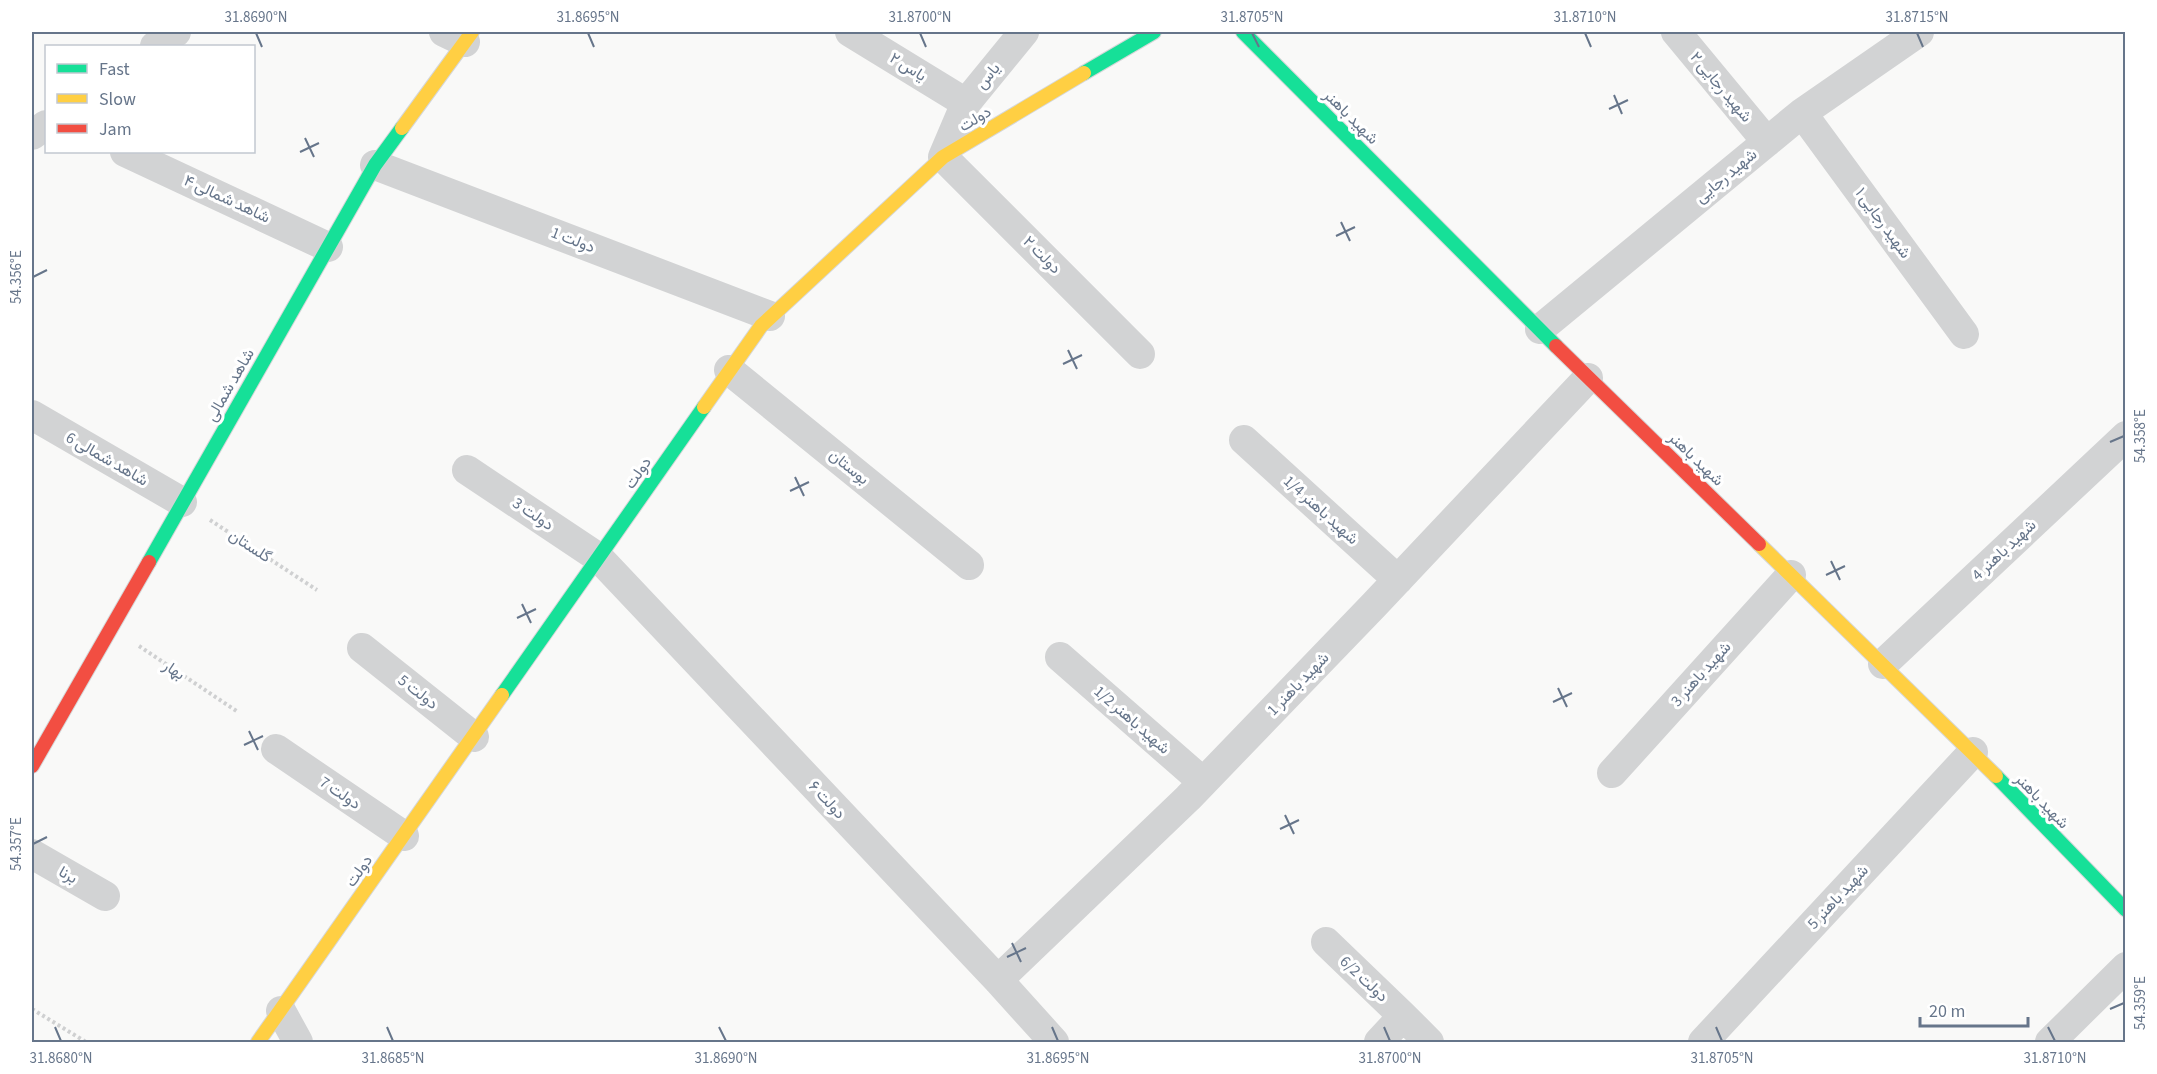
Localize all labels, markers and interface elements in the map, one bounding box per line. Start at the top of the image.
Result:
text: 31.8690°N [224,7,288,28]
text: 31.8695°N [556,7,620,28]
text: 31.8700°N [888,7,952,28]
text: 31.8705°N [1220,7,1284,28]
text: 31.8710°N [1553,7,1617,28]
text: 31.8715°N [1885,7,1949,28]
legend [45,45,255,153]
street label: یاس ۲ [885,47,931,87]
street label: شهید رجایی ۲ [1685,47,1757,127]
text: Fast [99,57,130,82]
street label: یاس [971,58,1005,94]
street label: شهید باهنر [1318,84,1383,149]
text: Slow [99,87,136,112]
street label: دولت [955,101,995,137]
text: Jam [99,117,132,142]
street label: شهید رجایی [1690,144,1762,208]
street label: شاهد شمالی ۴ [180,169,274,229]
street label: شهید رجایی ۱ [1850,183,1916,263]
street label: دولت 1 [548,222,598,258]
street label: دولت ۲ [1018,231,1066,279]
text: 54.356°E [6,250,27,304]
street label: شاهد شمالی [200,345,260,425]
text: 54.358°E [2130,409,2151,463]
street label: شهید باهنر [1663,426,1729,491]
street label: شاهد شمالی 6 [62,427,152,491]
street label: بوستان [824,444,874,490]
street label: دولت [619,453,657,493]
street label: شهید باهنر 1/4 [1279,470,1363,550]
street label: دولت 3 [508,492,558,536]
street label: شهید باهنر 4 [1967,514,2041,586]
street label: گلستان [224,524,276,568]
street label: شهید باهنر 3 [1666,637,1736,711]
street label: شهید باهنر 1 [1262,647,1334,721]
street label: بهار [158,654,189,685]
street label: دولت 5 [393,669,443,715]
street label: شهید باهنر 1/2 [1089,681,1175,759]
street label: شهید باهنر [2009,768,2074,834]
street label: دولت 7 [315,771,365,815]
street label: دولت ۶ [804,776,850,824]
text: 54.357°E [6,817,27,871]
street label: دولت [340,851,378,891]
street label: شهید باهنر 5 [1802,860,1874,934]
street label: برنا [54,861,82,889]
street label: دولت 6/2 [1335,951,1393,1007]
text: 54.359°E [2130,976,2151,1030]
scale bar [1920,990,2028,1028]
text: 20 m [1929,999,1965,1024]
text: 31.8680°N [29,1048,93,1069]
text: 31.8685°N [361,1048,425,1069]
text: 31.8690°N [694,1048,758,1069]
text: 31.8695°N [1026,1048,1090,1069]
text: 31.8700°N [1358,1048,1422,1069]
text: 31.8705°N [1690,1048,1754,1069]
text: 31.8710°N [2023,1048,2087,1069]

